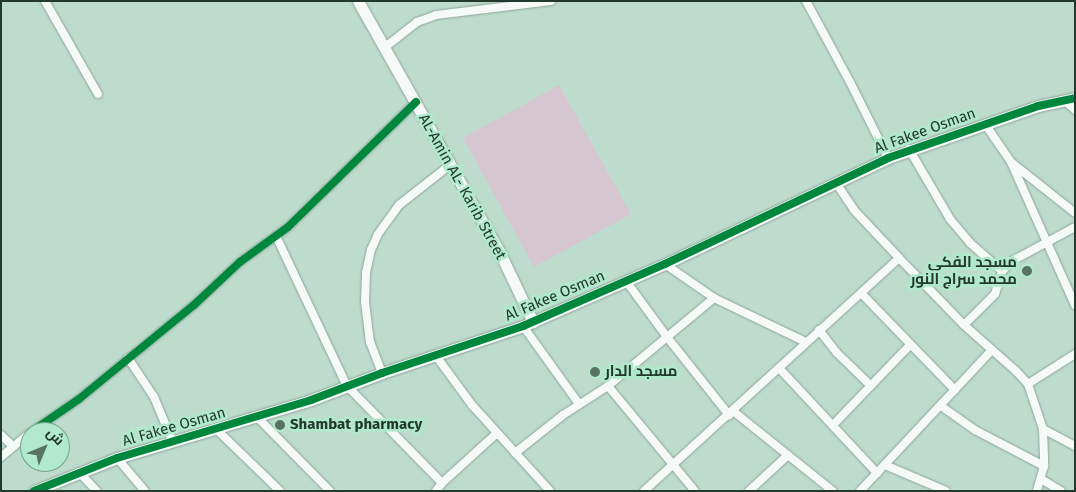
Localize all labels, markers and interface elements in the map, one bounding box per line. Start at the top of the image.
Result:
street label: Al Fakee Osman [872,104,978,158]
street label: AL-Amin AL- Karib Street [414,111,510,263]
place label: مسجد الفكي محمد سراج النور [910,253,1017,288]
marker: مسجد الفكي محمد سراج النور [1021,265,1033,277]
street label: Al Fakee Osman [502,267,608,325]
place label: مسجد الدار [605,363,678,381]
marker: مسجد الدار [589,366,601,378]
street label: Al Fakee Osman [120,404,228,450]
place label: Shambat pharmacy [290,416,422,434]
marker: Shambat pharmacy [274,419,286,431]
north arrow [20,422,70,472]
text: ش [43,424,68,449]

